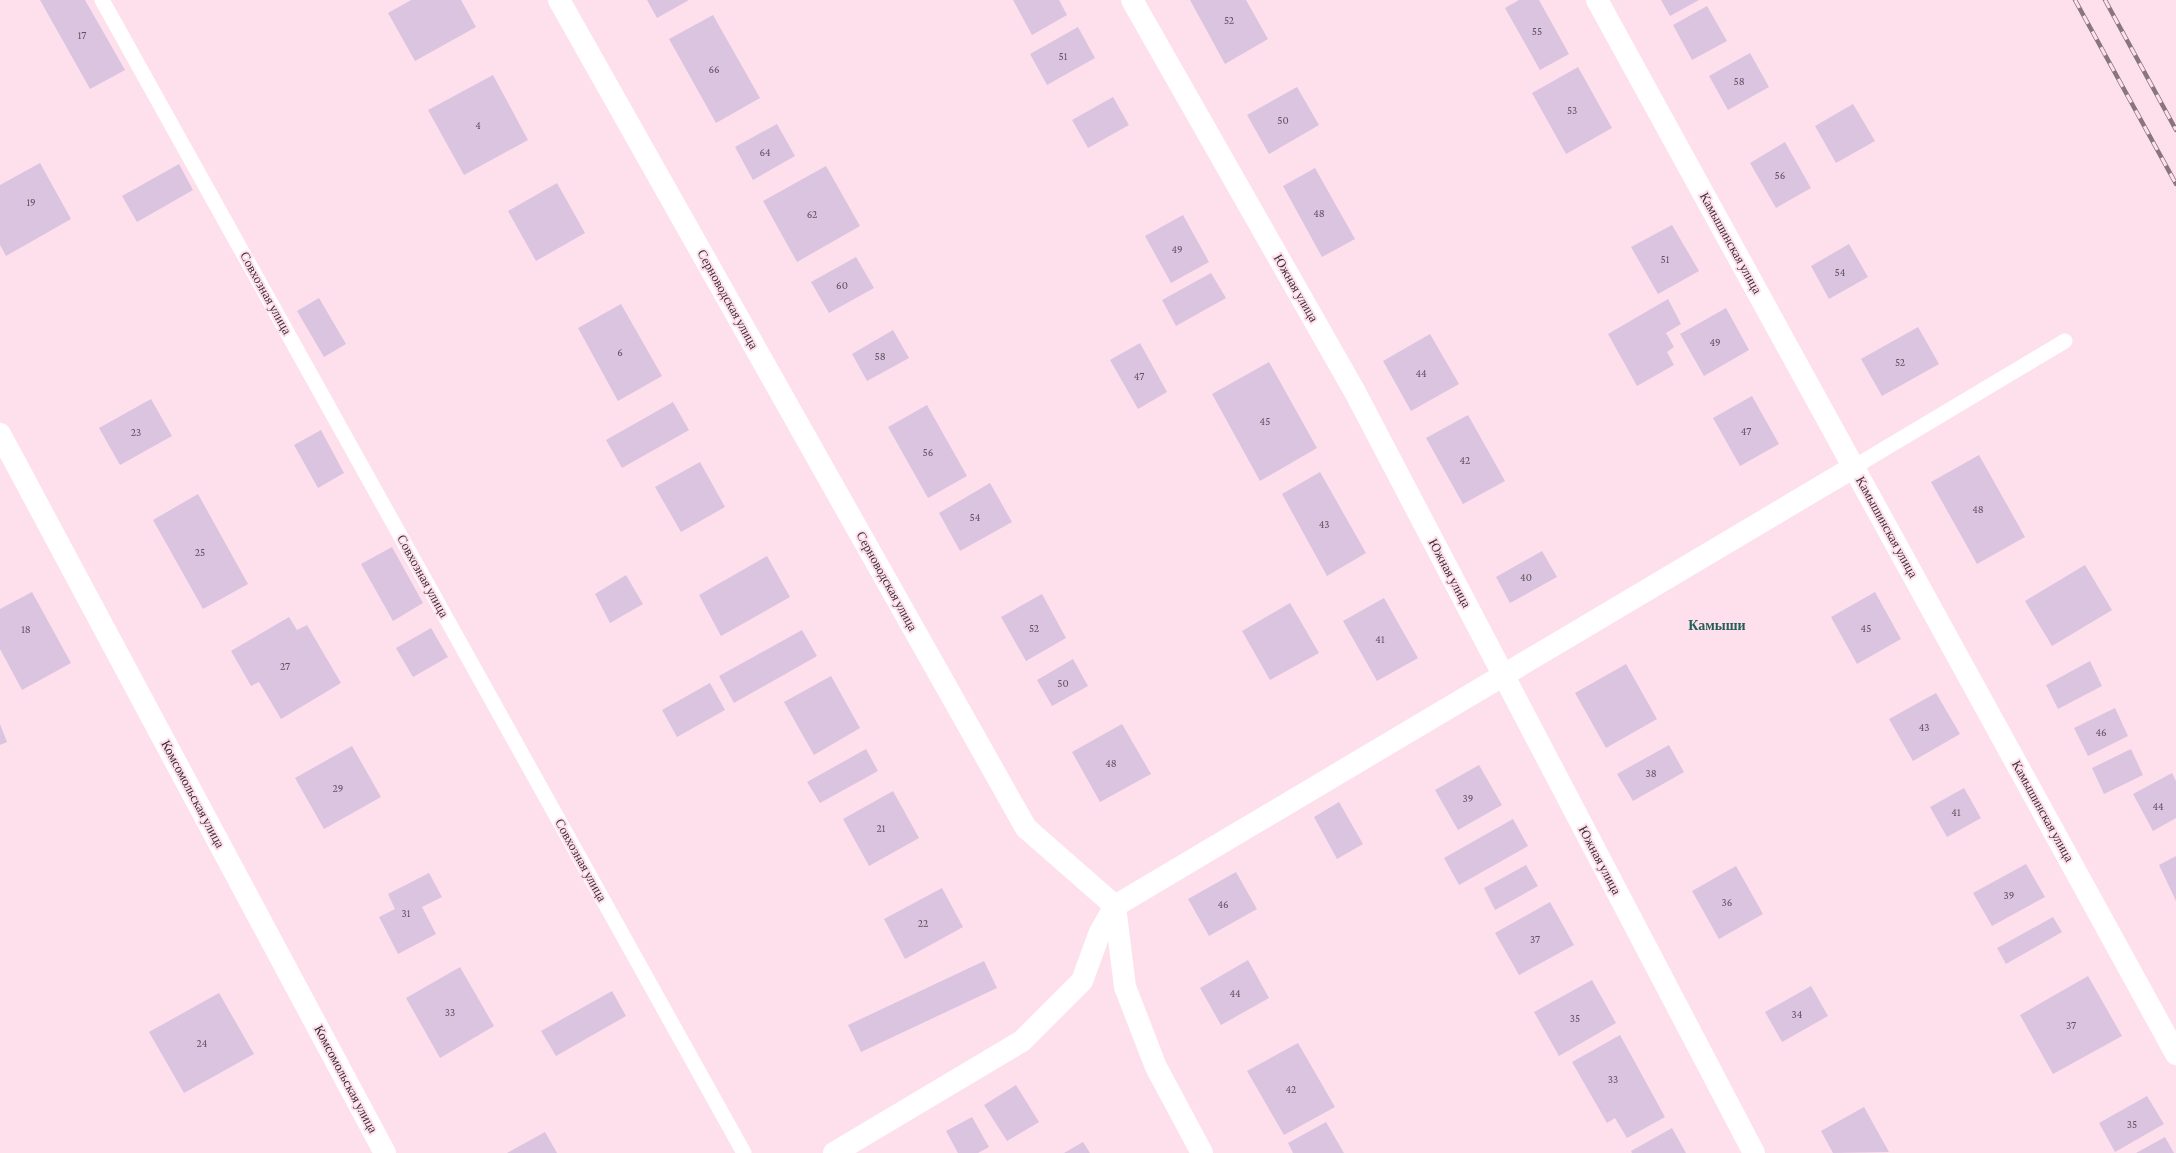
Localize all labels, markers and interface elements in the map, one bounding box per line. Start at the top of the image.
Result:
house number: 52 [1224,14,1234,26]
house number: 55 [1532,25,1542,37]
house number: 17 [78,29,86,41]
house number: 51 [1059,50,1068,62]
house number: 66 [708,63,720,75]
house number: 58 [1733,75,1745,87]
house number: 53 [1567,104,1577,116]
house number: 50 [1277,114,1289,126]
house number: 4 [475,119,481,131]
house number: 64 [759,146,771,158]
house number: 56 [1775,169,1785,181]
street label: Камышинская улица [1697,190,1765,296]
house number: 19 [26,196,36,208]
house number: 48 [1313,207,1325,219]
house number: 62 [807,208,817,220]
house number: 49 [1171,243,1183,255]
street label: Серноводская улица [694,247,762,352]
street label: Совхозная улица [237,249,295,337]
street label: Южная улица [1271,251,1322,325]
house number: 51 [1661,253,1670,265]
house number: 54 [1835,266,1846,278]
house number: 60 [836,279,848,291]
house number: 49 [1709,336,1721,348]
house number: 6 [617,346,623,358]
house number: 58 [874,350,886,362]
house number: 52 [1895,356,1905,368]
house number: 44 [1415,367,1427,379]
house number: 47 [1134,370,1144,382]
house number: 45 [1260,415,1270,427]
house number: 47 [1741,425,1751,437]
house number: 23 [131,426,141,438]
house number: 56 [923,446,933,458]
house number: 42 [1460,454,1470,466]
street label: Камышинская улица [1853,474,1921,580]
house number: 48 [1972,503,1984,515]
house number: 54 [970,511,981,523]
house number: 43 [1319,518,1329,530]
street label: Серноводская улица [853,529,921,634]
street label: Совхозная улица [394,532,452,620]
street label: Южная улица [1426,536,1475,610]
house number: 25 [195,546,205,558]
house number: 40 [1520,571,1532,583]
district label: Камыши [1688,617,1746,633]
house number: 52 [1029,622,1039,634]
house number: 45 [1861,622,1871,634]
house number: 18 [21,623,31,635]
house number: 41 [1375,633,1385,645]
house number: 27 [280,660,290,672]
house number: 50 [1057,677,1069,689]
house number: 43 [1919,721,1929,733]
house number: 46 [2095,726,2107,738]
street label: Комсомольская улица [158,738,228,851]
house number: 48 [1105,757,1117,769]
street label: Камышинская улица [2009,758,2077,864]
house number: 38 [1645,767,1657,779]
house number: 29 [333,782,343,794]
house number: 39 [1463,792,1473,804]
house number: 44 [2152,800,2164,812]
house number: 41 [1951,806,1961,818]
street label: Совхозная улица [552,816,610,904]
house number: 21 [877,822,886,834]
street label: Южная улица [1576,823,1625,897]
house number: 39 [2004,889,2014,901]
house number: 36 [1722,896,1732,908]
house number: 46 [1217,898,1229,910]
house number: 31 [402,907,411,919]
house number: 22 [918,917,928,929]
house number: 37 [1530,933,1540,945]
house number: 44 [1229,987,1241,999]
house number: 33 [445,1006,455,1018]
house number: 34 [1792,1008,1803,1020]
house number: 35 [1570,1012,1580,1024]
house number: 37 [2066,1019,2076,1031]
street label: Комсомольская улица [311,1023,381,1136]
house number: 24 [197,1037,208,1049]
house number: 33 [1608,1073,1618,1085]
house number: 42 [1286,1083,1296,1095]
house number: 35 [2127,1118,2137,1130]

